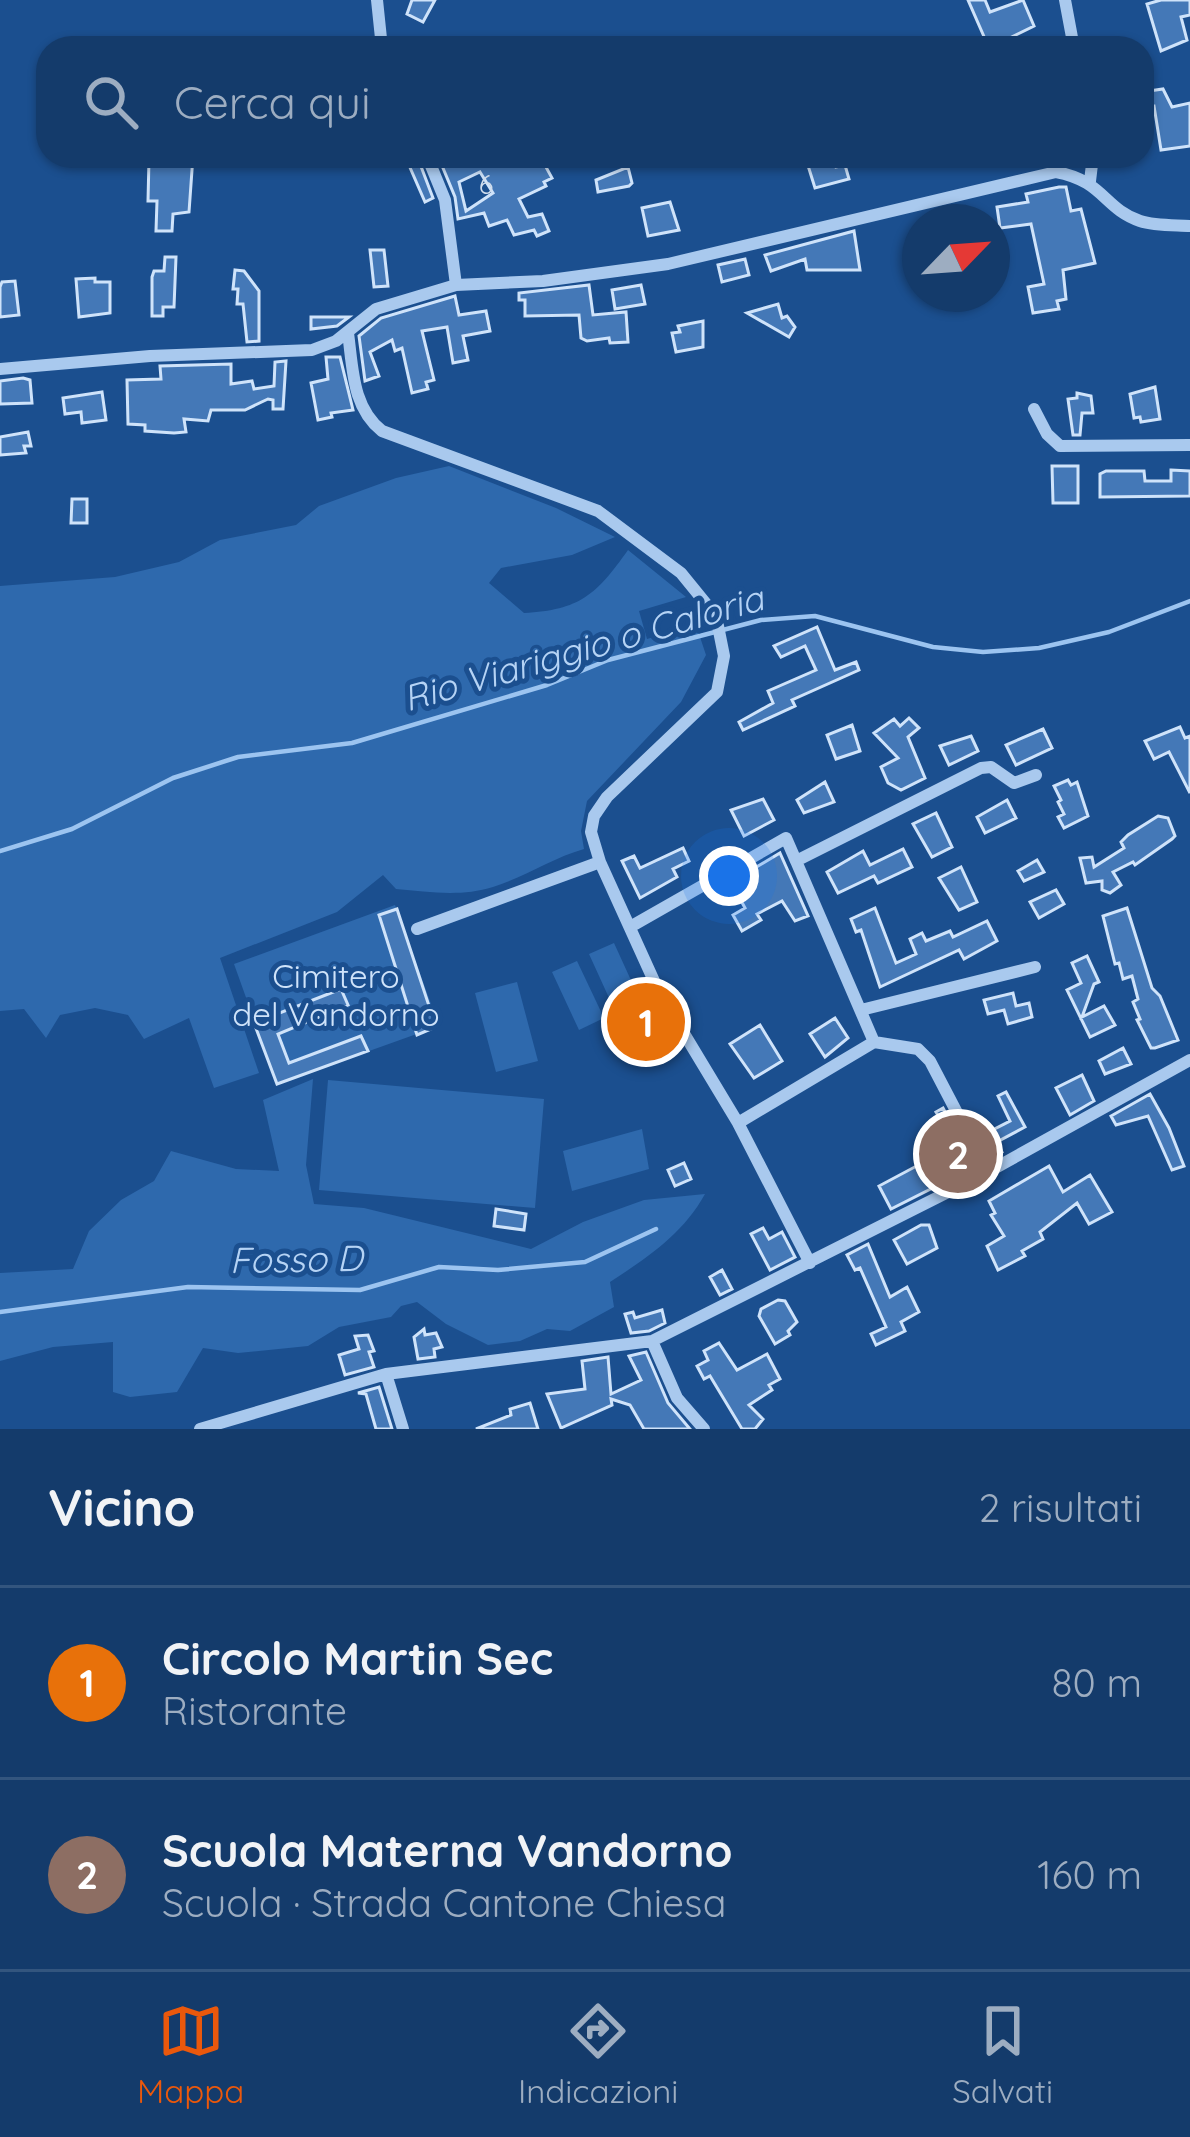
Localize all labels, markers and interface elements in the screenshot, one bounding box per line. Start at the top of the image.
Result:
search box [36,36,1154,168]
icon: search [78,69,144,135]
text: Cerca qui [174,74,371,130]
house number: 6 [479,167,493,201]
north arrow [902,204,1010,312]
water label: Rio Viariggio o Caloria [398,574,770,720]
your location [699,846,759,906]
park label: Cimitero del Vandorno [232,955,440,1034]
pin: 1 [607,977,685,1067]
pin: 2 [919,1109,997,1199]
water label: Fosso D [229,1235,365,1282]
text: Vicino [48,1475,195,1539]
text: 2 risultati [979,1483,1142,1532]
text: Circolo Martin Sec [162,1630,553,1686]
text: 1 [79,1658,95,1707]
text: 80 m [1052,1658,1142,1707]
text: Ristorante [162,1686,347,1735]
text: Scuola Materna Vandorno [162,1822,733,1878]
text: 2 [76,1850,98,1899]
text: 160 m [1037,1850,1142,1899]
text: Scuola · Strada Cantone Chiesa [162,1878,726,1927]
tab: Mappa [137,1998,244,2111]
tab: Indicazioni [518,1998,678,2111]
tab: Salvati [952,1998,1053,2111]

